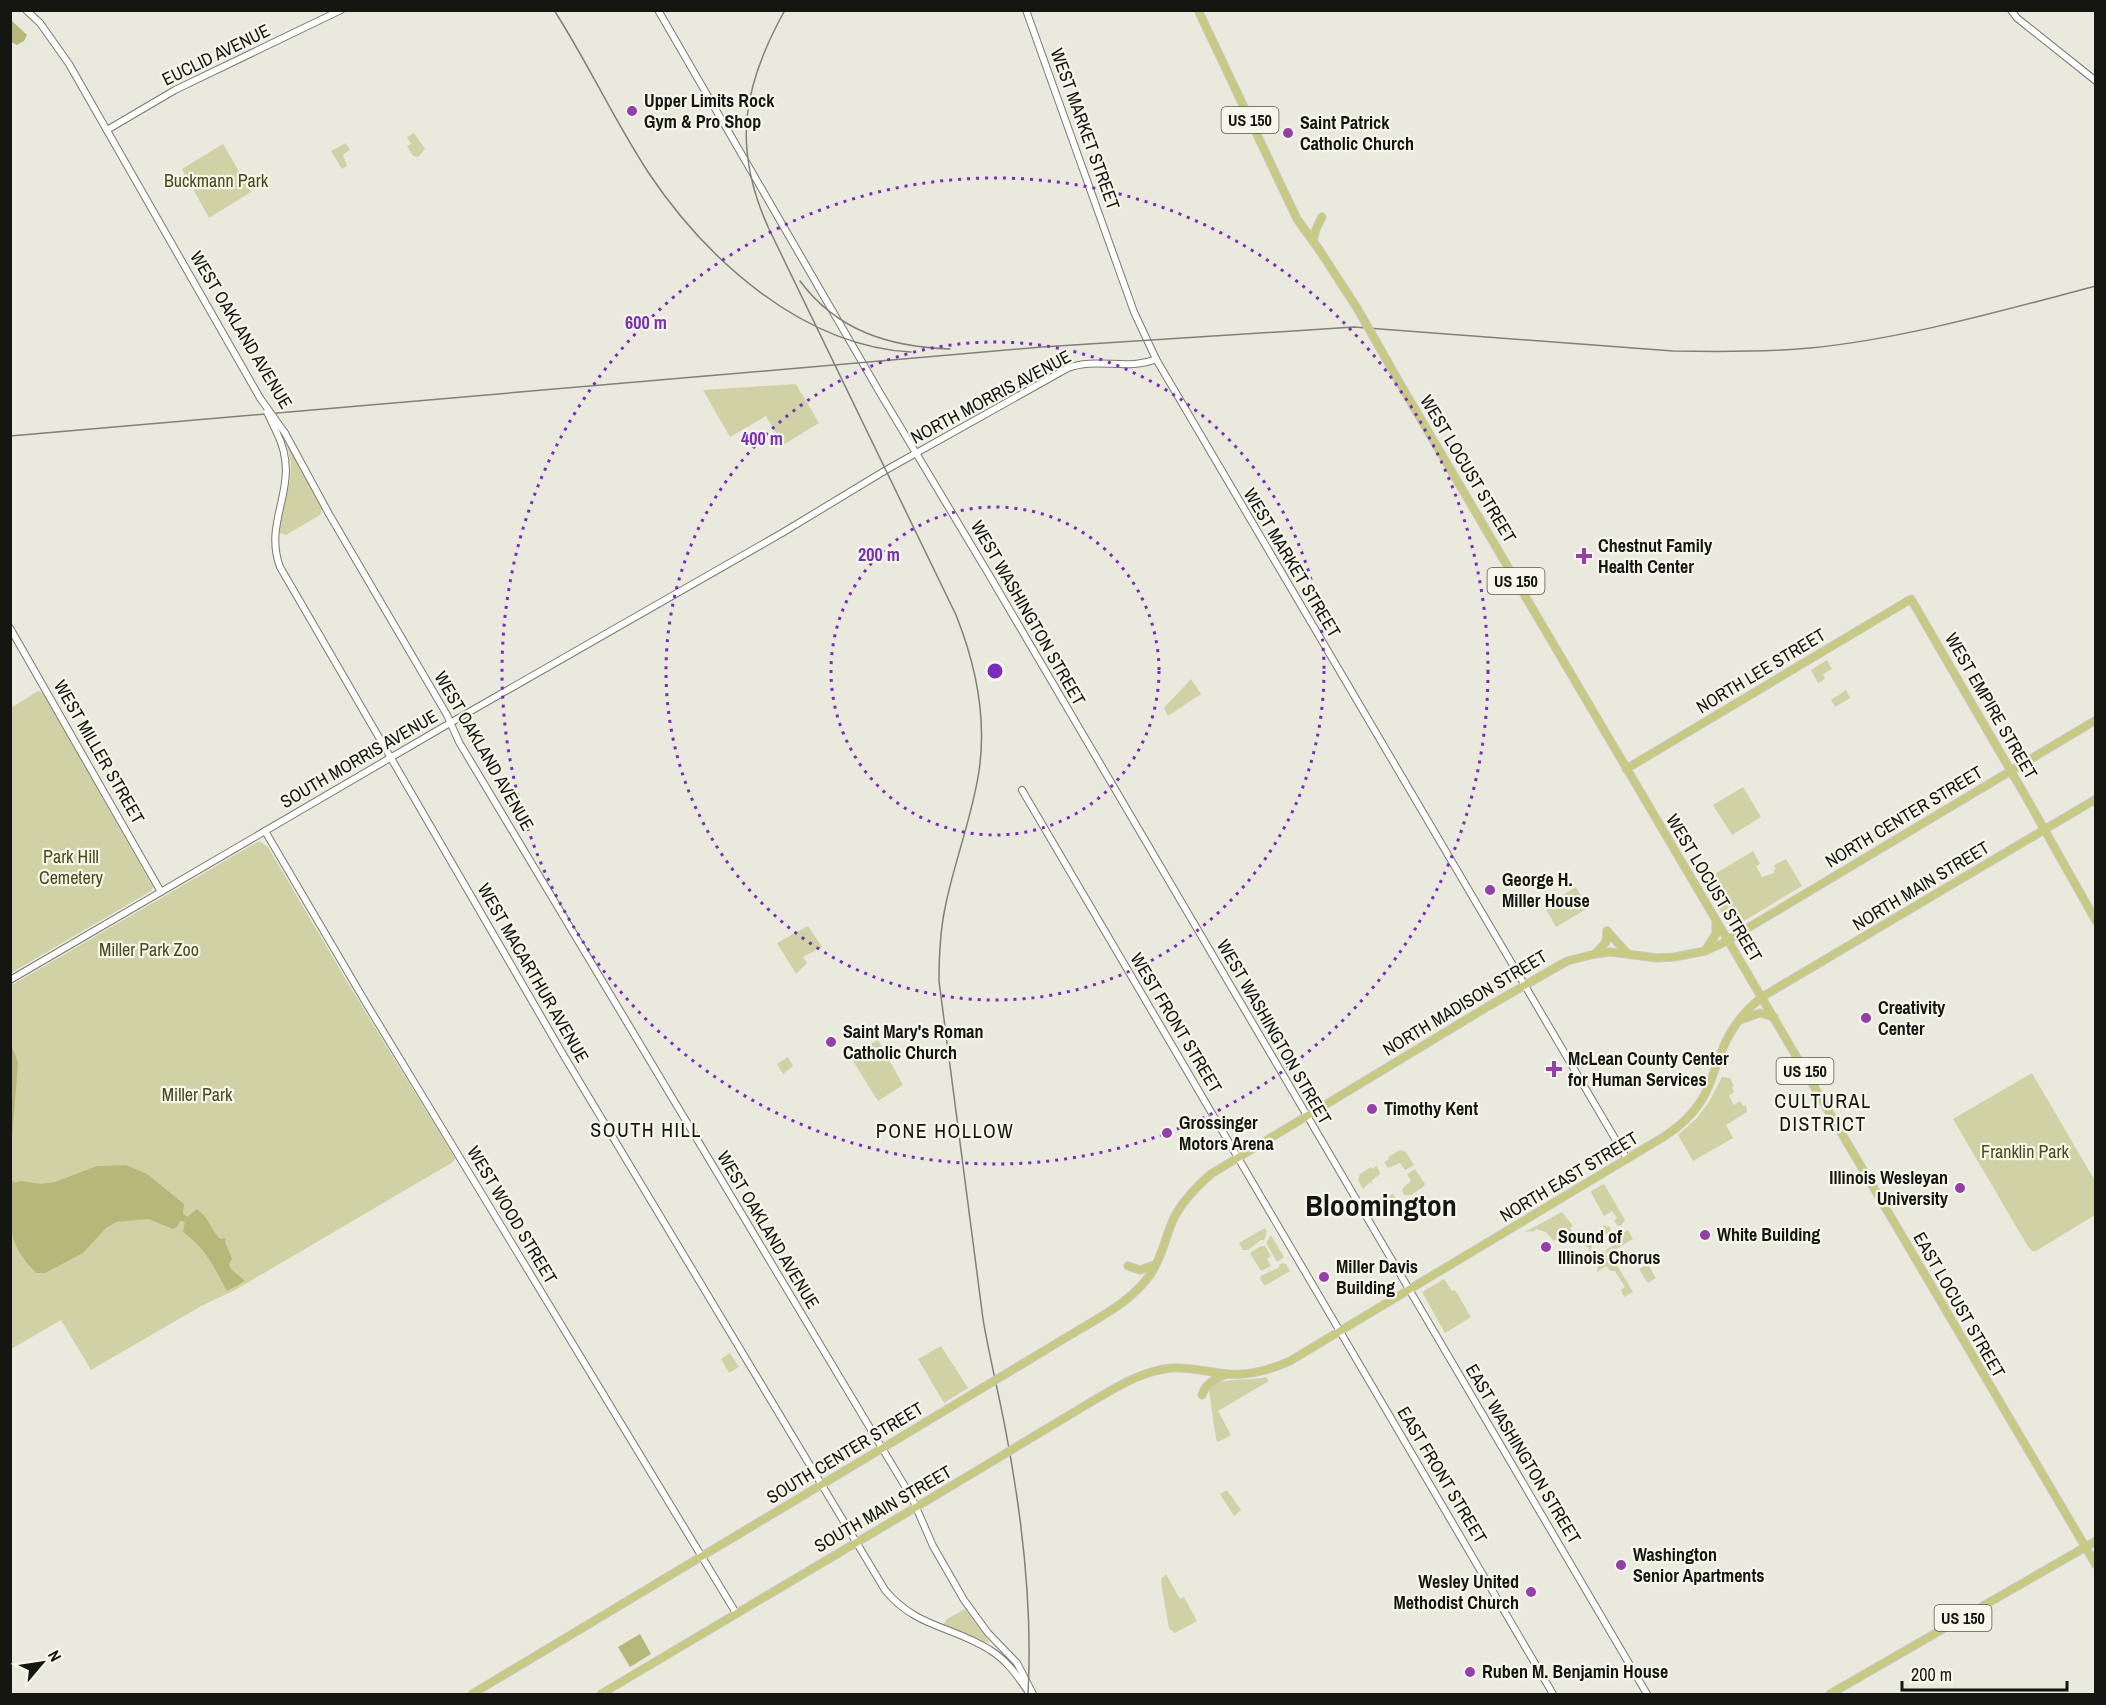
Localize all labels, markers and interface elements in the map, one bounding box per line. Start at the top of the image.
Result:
street label: EUCLID AVENUE [158,18,274,91]
street label: WEST MARKET STREET [1045,45,1126,213]
place label: Upper Limits Rock Gym & Pro Shop [644,88,775,134]
marker: Upper Limits Rock Gym & Pro Shop [625,104,639,118]
road number: US 150 [1222,107,1278,133]
place label: Saint Patrick Catholic Church [1300,110,1414,156]
marker: Saint Patrick Catholic Church [1281,126,1295,140]
park label: Buckmann Park [164,168,269,193]
street label: WEST OAKLAND AVENUE [184,246,298,413]
text: 600 m [625,310,667,335]
street label: NORTH MORRIS AVENUE [906,344,1075,449]
street label: WEST LOCUST STREET [1414,390,1523,547]
text: 400 m [741,426,783,451]
street label: WEST MARKET STREET [1238,483,1347,642]
street label: WEST WASHINGTON STREET [965,516,1092,710]
place label: Chestnut Family Health Center [1598,533,1713,579]
text: 200 m [858,542,900,567]
marker: Chestnut Family Health Center [1575,547,1593,565]
road number: US 150 [1488,568,1544,594]
street label: NORTH LEE STREET [1691,622,1830,719]
street label: WEST EMPIRE STREET [1939,628,2044,784]
centre of rings [985,661,1005,681]
street label: WEST OAKLAND AVENUE [429,667,540,835]
street label: WEST MILLER STREET [48,675,151,828]
street label: SOUTH MORRIS AVENUE [276,703,442,814]
street label: NORTH CENTER STREET [1820,760,1987,873]
street label: WEST LOCUST STREET [1660,809,1769,966]
street label: NORTH MAIN STREET [1848,835,1994,936]
park label: Park Hill Cemetery [39,844,104,890]
place label: George H. Miller House [1502,867,1590,913]
street label: WEST MACARTHUR AVENUE [472,878,595,1067]
marker: George H. Miller House [1483,883,1497,897]
street label: WEST WASHINGTON STREET [1211,935,1338,1129]
park label: Miller Park Zoo [99,937,199,962]
street label: NORTH MADISON STREET [1378,944,1552,1062]
street label: WEST FRONT STREET [1125,948,1228,1098]
place label: Creativity Center [1878,995,1946,1041]
marker: Creativity Center [1859,1011,1873,1025]
place label: Saint Mary's Roman Catholic Church [843,1019,984,1065]
marker: Saint Mary's Roman Catholic Church [824,1035,838,1049]
place label: McLean County Center for Human Services [1568,1046,1729,1092]
road number: US 150 [1776,1058,1834,1084]
marker: McLean County Center for Human Services [1545,1060,1563,1078]
park label: Miller Park [162,1082,233,1107]
district label: CULTURAL DISTRICT [1774,1087,1872,1137]
place label: Timothy Kent [1384,1096,1478,1121]
marker: Timothy Kent [1365,1102,1379,1116]
place label: Grossinger Motors Arena [1179,1110,1274,1156]
district label: SOUTH HILL [590,1116,702,1143]
district label: PONE HOLLOW [876,1117,1014,1144]
street label: NORTH EAST STREET [1495,1125,1642,1228]
marker: Grossinger Motors Arena [1160,1126,1174,1140]
park label: Franklin Park [1981,1139,2069,1164]
street label: WEST WOOD STREET [461,1141,563,1288]
street label: WEST OAKLAND AVENUE [711,1146,825,1313]
place label: Illinois Wesleyan University [1829,1165,1949,1211]
marker: Illinois Wesleyan University [1953,1181,1967,1195]
district label: Bloomington [1305,1185,1457,1225]
place label: White Building [1717,1222,1820,1247]
place label: Sound of Illinois Chorus [1558,1224,1661,1270]
street label: EAST LOCUST STREET [1908,1227,2011,1382]
marker: White Building [1698,1228,1712,1242]
marker: Sound of Illinois Chorus [1539,1240,1553,1254]
place label: Miller Davis Building [1336,1254,1418,1300]
marker: Miller Davis Building [1317,1270,1331,1284]
street label: EAST WASHINGTON STREET [1460,1359,1587,1548]
street label: SOUTH CENTER STREET [762,1396,928,1509]
street label: EAST FRONT STREET [1392,1402,1493,1548]
street label: SOUTH MAIN STREET [809,1459,956,1558]
place label: Washington Senior Apartments [1633,1542,1765,1588]
marker: Washington Senior Apartments [1614,1558,1628,1572]
place label: Wesley United Methodist Church [1394,1569,1519,1615]
marker: Wesley United Methodist Church [1524,1585,1538,1599]
road number: US 150 [1934,1605,1992,1631]
north arrow [12,1633,72,1693]
text: N [43,1646,67,1665]
scale bar [1902,1654,2067,1692]
place label: Ruben M. Benjamin House [1482,1659,1668,1684]
text: 200 m [1911,1662,1952,1687]
marker: Ruben M. Benjamin House [1463,1665,1477,1679]

